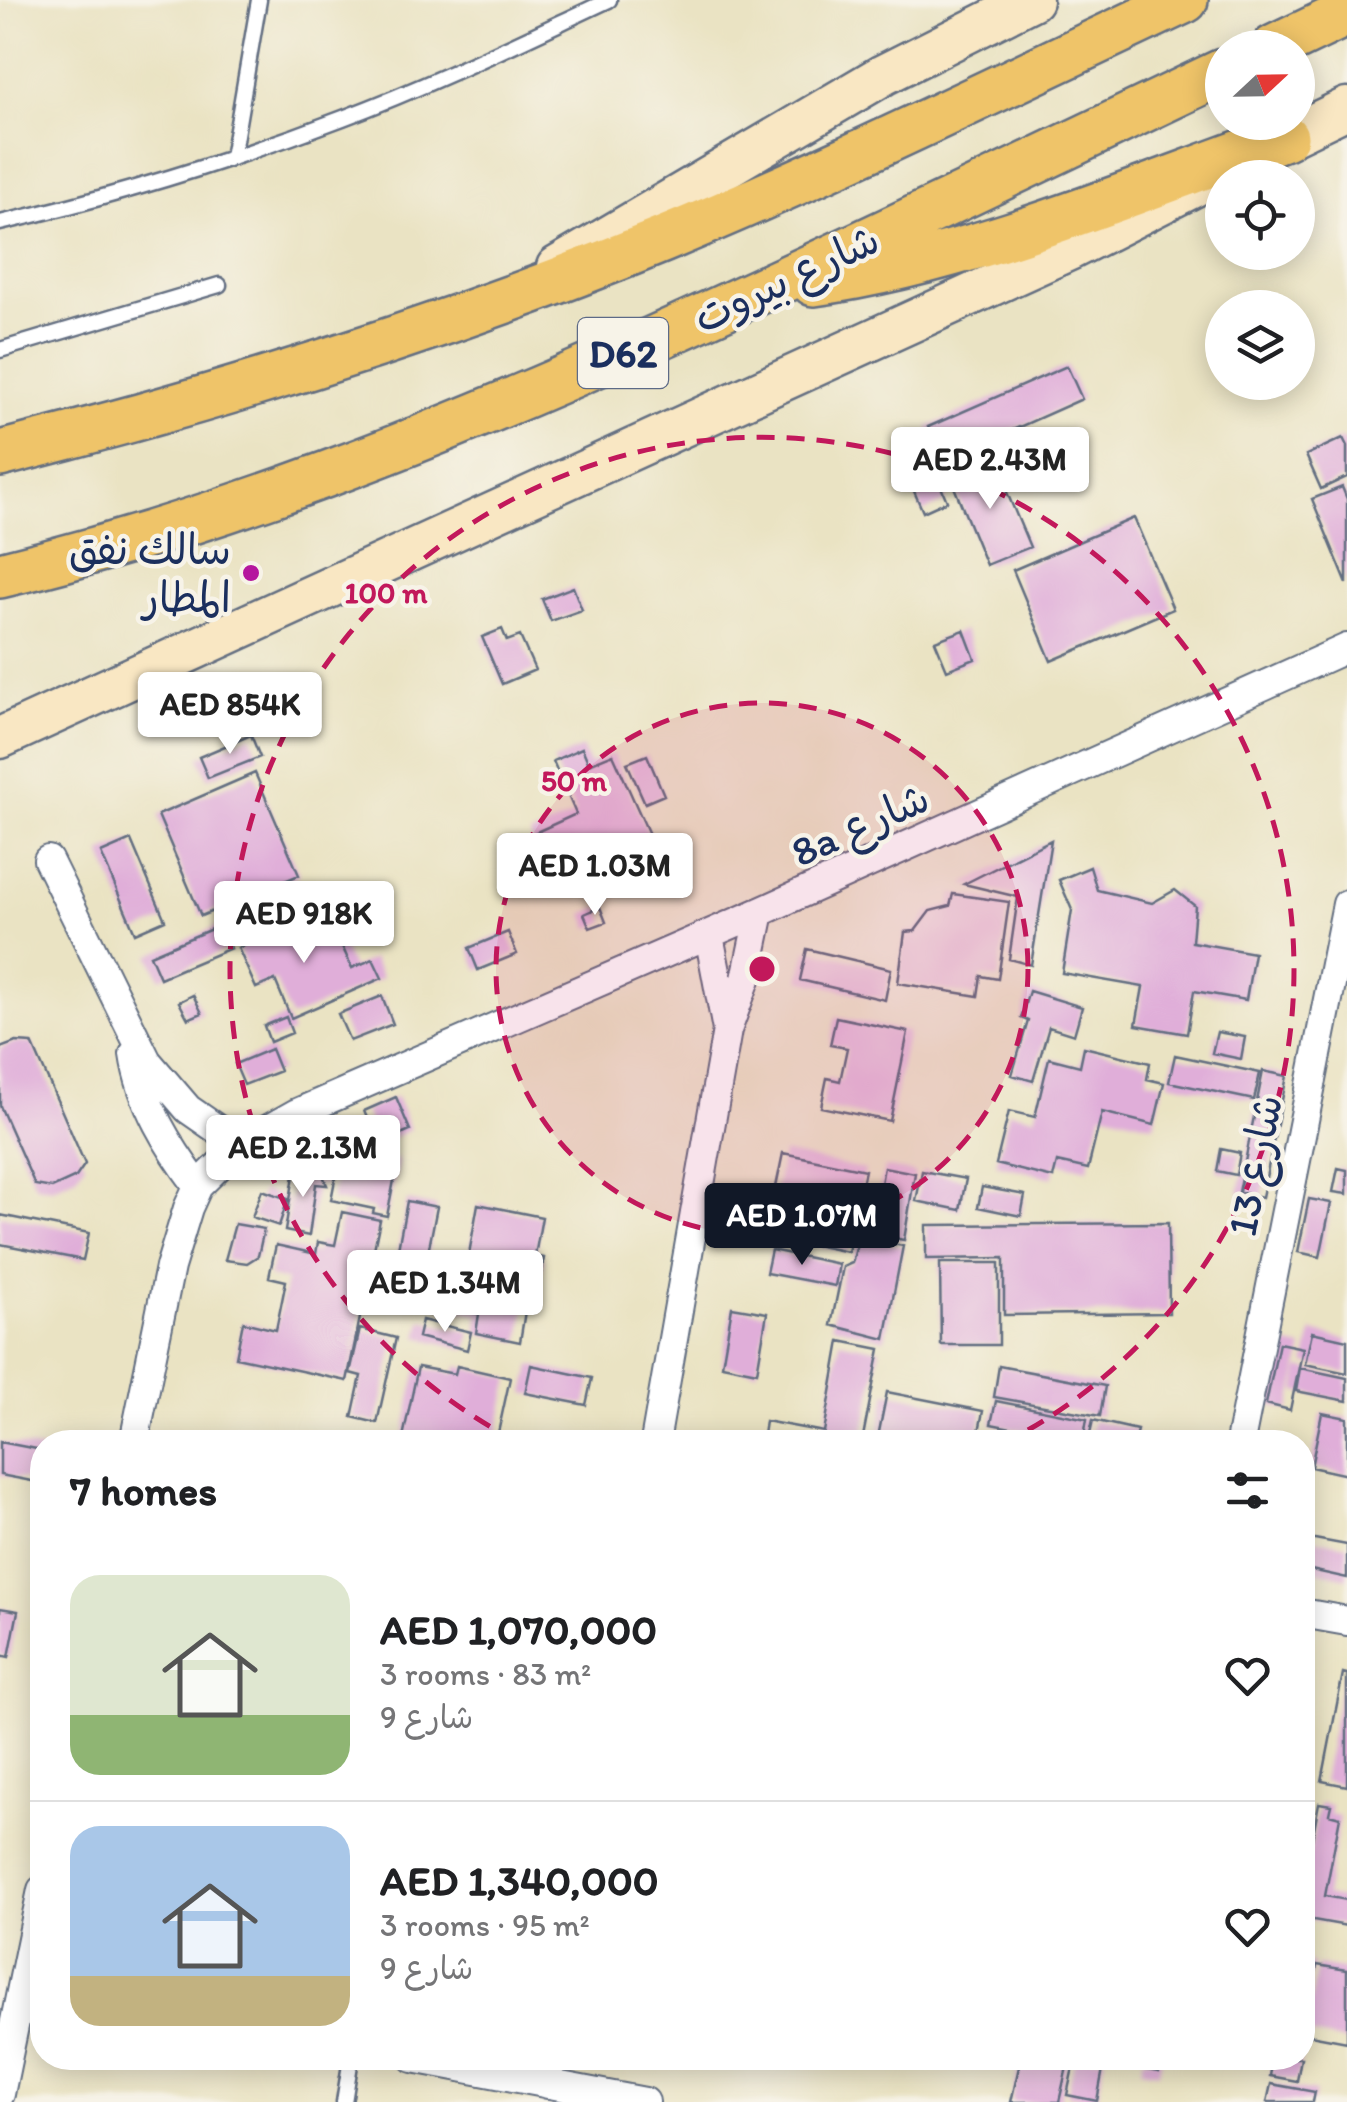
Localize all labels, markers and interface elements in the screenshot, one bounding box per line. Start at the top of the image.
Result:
north arrow [1205,30,1315,140]
map controls [1205,30,1315,400]
button: locate [1205,160,1315,270]
street label: شارع بيروت [685,213,889,347]
button: layers [1205,290,1315,400]
road number: D62 [578,318,668,388]
pin: AED 2.43M [876,427,1104,512]
text: AED 2.43M [913,440,1067,478]
place label: سالك نفق المطار [69,524,231,623]
marker: سالك نفق المطار [240,562,262,584]
text: 100 m [345,574,428,611]
pin: AED 854K [127,672,333,757]
text: AED 854K [160,685,300,723]
text: 50 m [541,762,608,799]
street label: 8a شارع [783,772,939,881]
pin: AED 1.03M [481,833,709,918]
text: AED 1.03M [519,846,671,884]
pin: AED 918K [201,881,407,966]
text: AED 918K [236,894,372,932]
centre of rings [744,951,780,987]
street label: شارع 13 [1216,1090,1297,1241]
pin: AED 2.13M [189,1115,417,1200]
text: AED 2.13M [228,1128,378,1166]
pin: AED 1.07M [688,1183,916,1268]
text: AED 1.07M [727,1196,877,1234]
pin: AED 1.34M [331,1250,559,1335]
text: AED 1.34M [369,1263,521,1301]
icon: filters [1220,1463,1275,1518]
text: 7 homes [70,1465,217,1516]
text: AED 1,070,000 [380,1604,657,1655]
icon: home [150,1615,270,1735]
icon: heart [1220,1648,1275,1703]
text: 3 rooms · 83 m² [380,1655,591,1693]
text: شارع 9 [380,1698,473,1736]
text: AED 1,340,000 [380,1855,659,1906]
icon: home [150,1866,270,1986]
icon: heart [1220,1899,1275,1954]
text: 3 rooms · 95 m² [380,1906,590,1944]
text: شارع 9 [380,1949,473,1987]

